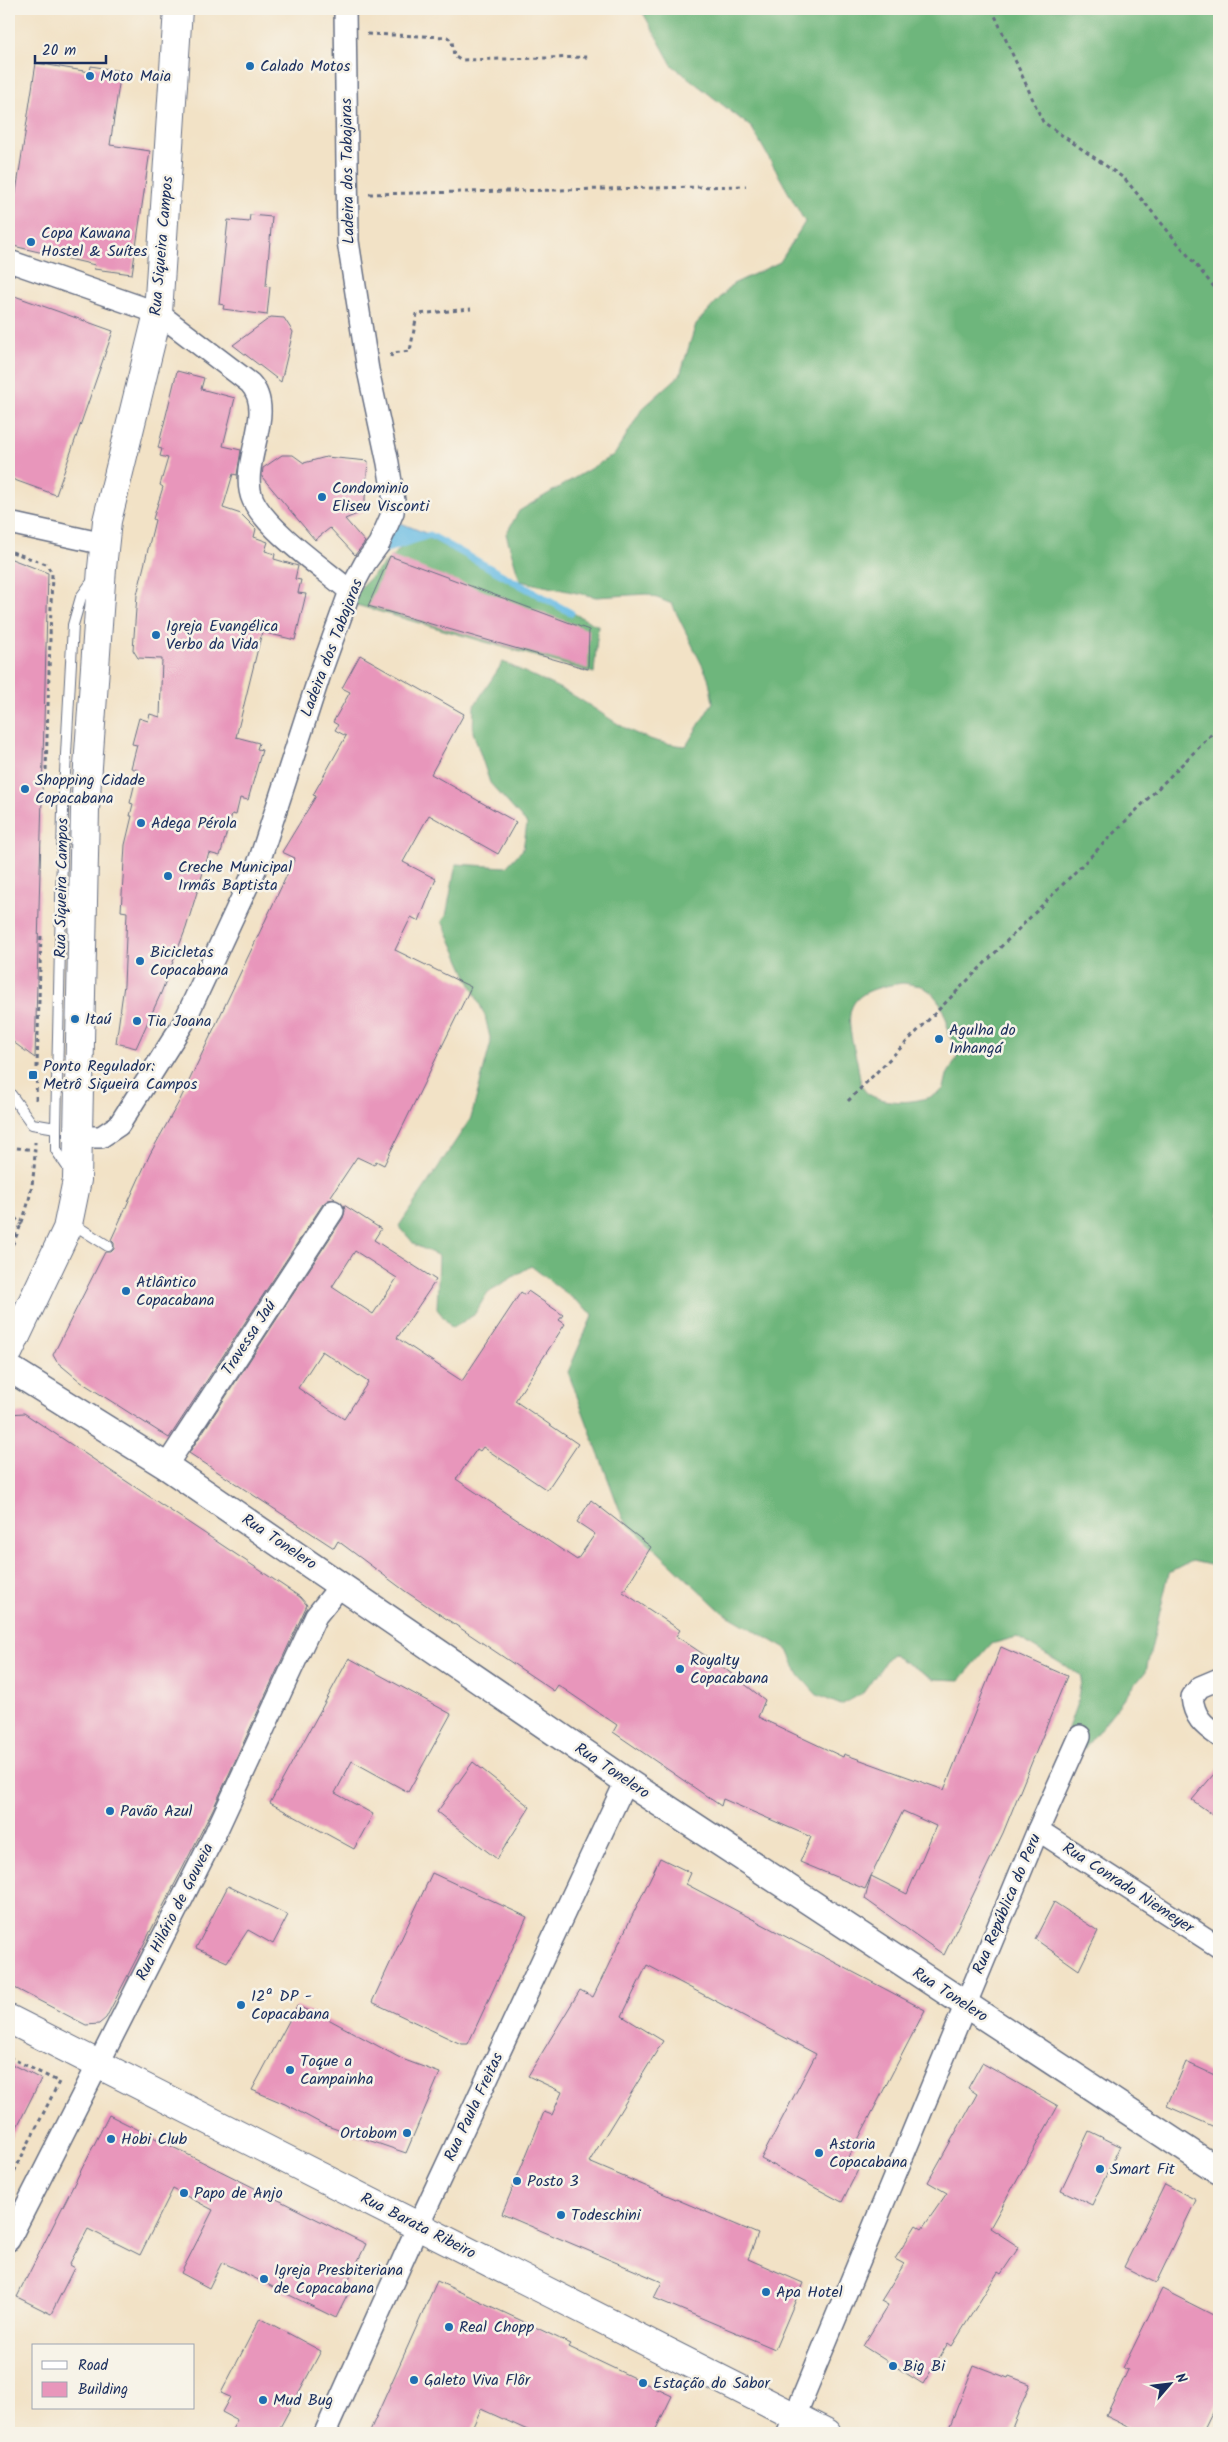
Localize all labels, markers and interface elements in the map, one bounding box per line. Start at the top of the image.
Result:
scale bar [35,32,106,64]
text: 20 m [42,39,76,63]
place label: Calado Motos [260,54,350,79]
marker: Calado Motos [244,60,256,72]
place label: Moto Maia [100,64,171,89]
marker: Moto Maia [84,70,96,82]
street label: Ladeira dos Tabajaras [334,98,362,244]
street label: Rua Siqueira Campos [143,175,181,317]
place label: Copa Kawana Hostel & Suítes [41,221,148,264]
marker: Copa Kawana Hostel & Suítes [25,236,37,248]
place label: Condominio Eliseu Visconti [332,476,430,519]
marker: Condominio Eliseu Visconti [316,491,328,503]
street label: Ladeira dos Tabajaras [294,575,370,721]
place label: Igreja Evangélica Verbo da Vida [166,614,278,657]
marker: Igreja Evangélica Verbo da Vida [150,629,162,641]
place label: Shopping Cidade Copacabana [35,768,145,811]
marker: Shopping Cidade Copacabana [19,783,31,795]
place label: Adega Pérola [151,811,237,836]
street label: Rua Siqueira Campos [48,817,76,958]
marker: Adega Pérola [135,817,147,829]
place label: Creche Municipal Irmãs Baptista [178,855,292,898]
marker: Creche Municipal Irmãs Baptista [162,870,174,882]
place label: Bicicletas Copacabana [150,940,229,983]
marker: Bicicletas Copacabana [134,955,146,967]
place label: Itaú [85,1007,112,1032]
place label: Tia Joana [147,1009,212,1034]
marker: Itaú [69,1013,81,1025]
marker: Tia Joana [131,1015,143,1027]
place label: Agulha do Inhangá [949,1018,1016,1061]
marker: Agulha do Inhangá [933,1033,945,1045]
place label: Ponto Regulador: Metrô Siqueira Campos [43,1054,197,1097]
marker: Ponto Regulador: Metrô Siqueira Campos [27,1069,39,1081]
place label: Atlântico Copacabana [136,1270,215,1313]
marker: Atlântico Copacabana [120,1285,132,1297]
street label: Travessa Jaú [215,1295,283,1381]
street label: Rua Tonelero [236,1508,322,1576]
place label: Royalty Copacabana [690,1648,769,1691]
marker: Royalty Copacabana [674,1663,686,1675]
street label: Rua Tonelero [569,1737,655,1805]
place label: Pavão Azul [120,1799,193,1824]
marker: Pavão Azul [104,1805,116,1817]
street label: Rua República do Peru [966,1830,1048,1978]
street label: Rua Conrado Niemeyer [1057,1836,1200,1941]
street label: Rua Hilário de Gouveia [130,1839,220,1985]
street label: Rua Tonelero [907,1961,993,2029]
place label: 12ª DP - Copacabana [251,1984,330,2027]
marker: 12ª DP - Copacabana [235,1999,247,2011]
street label: Rua Paula Freitas [438,2048,510,2166]
place label: Toque a Campainha [300,2049,373,2092]
marker: Toque a Campainha [284,2064,296,2076]
place label: Ortobom [340,2121,397,2146]
place label: Hobi Club [121,2127,188,2152]
marker: Ortobom [401,2127,413,2139]
place label: Astoria Copacabana [829,2132,908,2175]
marker: Hobi Club [105,2133,117,2145]
marker: Astoria Copacabana [813,2147,825,2159]
place label: Smart Fit [1110,2157,1176,2182]
marker: Smart Fit [1094,2163,1106,2175]
place label: Posto 3 [527,2169,579,2194]
marker: Posto 3 [511,2175,523,2187]
place label: Papo de Anjo [194,2181,283,2206]
street label: Rua Barata Ribeiro [356,2186,480,2266]
marker: Papo de Anjo [178,2187,190,2199]
place label: Todeschini [571,2203,642,2228]
marker: Todeschini [555,2209,567,2221]
place label: Igreja Presbiteriana de Copacabana [274,2258,403,2301]
marker: Igreja Presbiteriana de Copacabana [258,2273,270,2285]
place label: Apa Hotel [776,2280,843,2305]
marker: Apa Hotel [760,2286,772,2298]
place label: Real Chopp [459,2315,534,2340]
marker: Real Chopp [443,2321,455,2333]
legend [32,2344,195,2410]
text: Road [78,2354,109,2378]
place label: Big Bi [903,2354,946,2379]
marker: Big Bi [887,2360,899,2372]
north arrow [1146,2360,1196,2410]
place label: Galeto Viva Flôr [424,2368,532,2393]
text: N [1169,2369,1192,2388]
place label: Estação do Sabor [653,2371,772,2396]
marker: Galeto Viva Flôr [408,2374,420,2386]
marker: Estação do Sabor [637,2377,649,2389]
text: Building [78,2378,128,2402]
place label: Mud Bug [273,2388,333,2413]
marker: Mud Bug [257,2394,269,2406]

